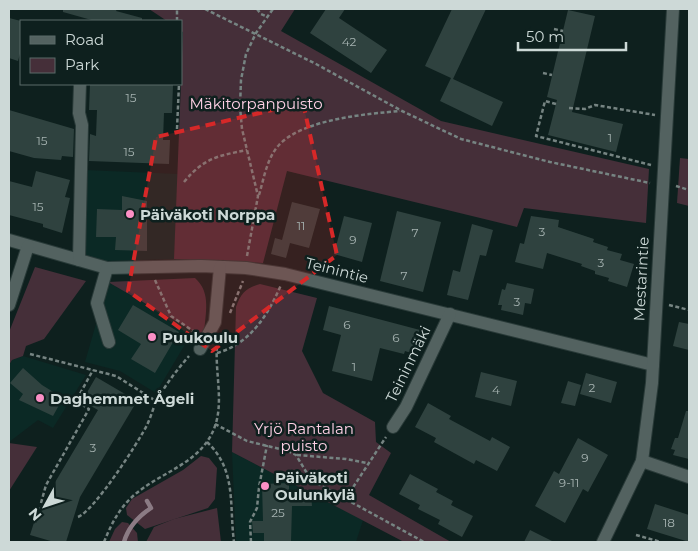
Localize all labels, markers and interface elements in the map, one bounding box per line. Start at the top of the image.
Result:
legend [20,20,182,85]
scale bar [518,20,626,52]
text: 50 m [526,27,564,46]
text: Road [65,30,104,49]
house number: 42 [342,34,357,49]
text: Park [65,55,99,74]
house number: 15 [125,90,137,105]
park label: Mäkitorpanpuisto [189,94,323,113]
house number: 1 [608,130,612,145]
house number: 15 [36,133,48,148]
house number: 15 [123,144,135,159]
house number: 15 [32,199,44,214]
place label: Päiväkoti Norppa [140,205,275,224]
marker: Päiväkoti Norppa [124,208,136,220]
house number: 11 [297,218,305,233]
house number: 3 [539,224,546,239]
house number: 7 [411,225,419,240]
house number: 9 [349,232,357,247]
street label: Mestarintie [629,236,653,322]
street label: Teinintie [303,253,371,287]
house number: 3 [598,255,605,270]
house number: 7 [400,268,408,283]
house number: 3 [514,294,521,309]
house number: 6 [343,317,351,332]
street label: Teininmäki [381,323,435,405]
place label: Puukoulu [162,328,238,347]
house number: 6 [392,330,400,345]
marker: Puukoulu [146,331,158,343]
house number: 1 [352,359,356,374]
house number: 2 [589,380,596,395]
house number: 4 [492,382,500,397]
place label: Daghemmet Ågeli [50,389,194,408]
marker: Daghemmet Ågeli [34,392,46,404]
park label: Yrjö Rantalan puisto [254,419,354,455]
house number: 3 [90,440,97,455]
house number: 9 [581,450,589,465]
place label: Päiväkoti Oulunkylä [275,468,355,504]
house number: 9-11 [559,475,579,490]
marker: Päiväkoti Oulunkylä [259,480,271,492]
north arrow [20,481,70,531]
text: N [25,504,46,524]
house number: 25 [271,505,285,520]
house number: 18 [663,515,675,530]

